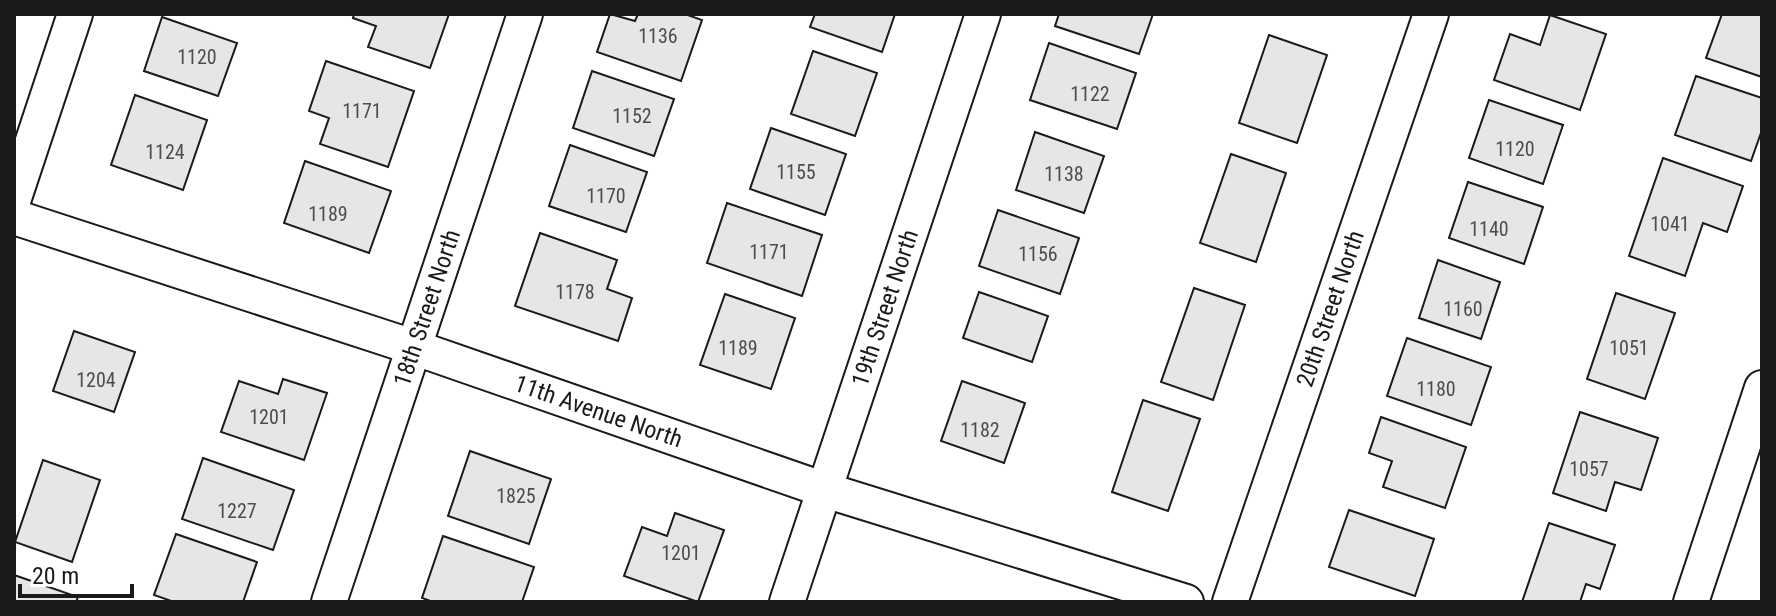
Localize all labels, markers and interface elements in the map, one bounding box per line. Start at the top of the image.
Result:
house number: 1136 [638,24,678,48]
house number: 1120 [177,45,217,69]
house number: 1122 [1070,82,1110,106]
house number: 1171 [342,99,382,123]
house number: 1152 [612,104,652,128]
house number: 1120 [1495,137,1535,161]
house number: 1124 [145,140,185,164]
house number: 1155 [776,160,816,184]
house number: 1138 [1044,162,1084,186]
house number: 1170 [586,184,626,208]
house number: 1189 [308,202,348,226]
house number: 1041 [1650,212,1690,236]
house number: 1140 [1469,217,1509,241]
street label: 18th Street North [388,226,466,390]
street label: 19th Street North [846,226,924,390]
street label: 20th Street North [1291,227,1370,390]
house number: 1171 [749,240,789,264]
house number: 1156 [1018,242,1058,266]
house number: 1178 [555,280,595,304]
house number: 1160 [1443,297,1483,321]
house number: 1189 [718,336,758,360]
house number: 1051 [1609,336,1649,360]
house number: 1204 [76,368,116,392]
street label: 11th Avenue North [511,369,686,453]
house number: 1180 [1416,377,1456,401]
house number: 1201 [249,405,289,429]
house number: 1182 [960,418,1000,442]
house number: 1057 [1569,457,1609,481]
house number: 1825 [496,484,536,508]
house number: 1227 [217,499,257,523]
house number: 1201 [661,541,701,565]
scale bar [20,548,132,598]
text: 20 m [32,562,79,590]

